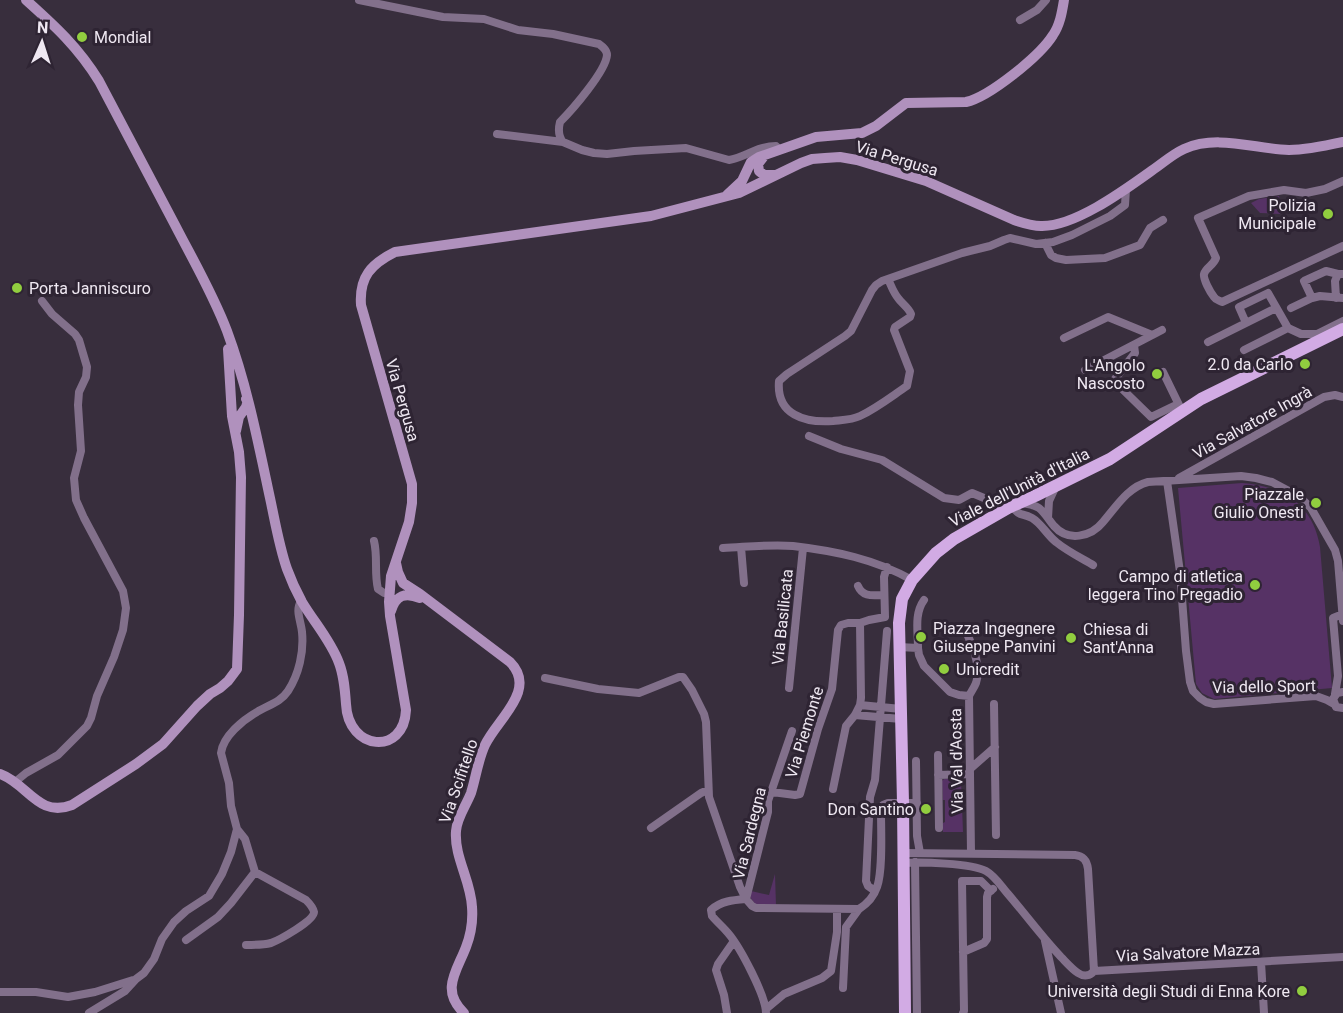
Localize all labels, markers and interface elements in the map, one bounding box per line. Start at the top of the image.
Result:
north arrow [12,12,72,72]
text: N [37,18,49,37]
place label: Mondial [94,28,151,47]
marker: Mondial [75,30,89,44]
street label: Via Pergusa [853,137,940,180]
place label: Polizia Municipale [1238,196,1316,233]
marker: Polizia Municipale [1321,207,1335,221]
place label: Porta Janniscuro [29,279,151,298]
marker: Porta Janniscuro [10,281,24,295]
place label: 2.0 da Carlo [1208,355,1293,374]
place label: L'Angolo Nascosto [1077,356,1145,393]
street label: Via Pergusa [382,357,423,444]
marker: 2.0 da Carlo [1298,357,1312,371]
marker: L'Angolo Nascosto [1150,367,1164,381]
street label: Via Salvatore Ingrà [1189,382,1315,463]
street label: Viale dell'Unità d'Italia [946,444,1093,531]
place label: Piazzale Giulio Onesti [1214,485,1304,522]
marker: Piazzale Giulio Onesti [1309,496,1323,510]
place label: Campo di atletica leggera Tino Pregadio [1088,567,1243,604]
street label: Via Basilicata [768,568,797,666]
marker: Campo di atletica leggera Tino Pregadio [1248,578,1262,592]
place label: Piazza Ingegnere Giuseppe Panvini [933,619,1056,656]
place label: Chiesa di Sant'Anna [1083,620,1154,657]
marker: Piazza Ingegnere Giuseppe Panvini [914,630,928,644]
marker: Chiesa di Sant'Anna [1064,631,1078,645]
place label: Unicredit [956,660,1019,679]
marker: Unicredit [937,662,951,676]
street label: Via dello Sport [1212,676,1316,697]
street label: Via Piemonte [782,684,827,780]
street label: Via Val d'Aosta [946,708,967,814]
street label: Via Scifitello [435,736,482,826]
street label: Via Sardegna [729,785,770,881]
place label: Don Santino [827,800,914,819]
marker: Don Santino [919,802,933,816]
street label: Via Salvatore Mazza [1115,939,1261,966]
place label: Università degli Studi di Enna Kore [1048,982,1290,1001]
marker: Università degli Studi di Enna Kore [1295,984,1309,998]

